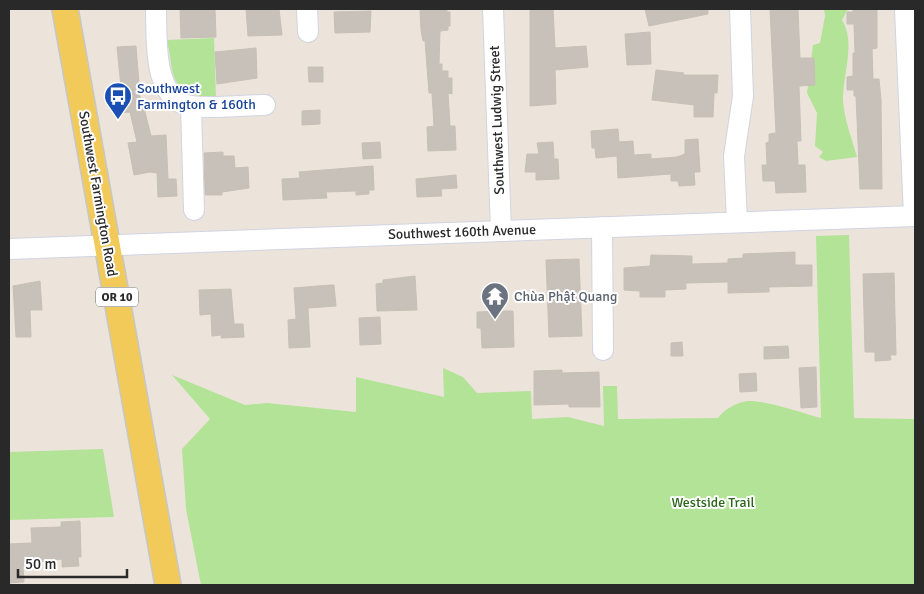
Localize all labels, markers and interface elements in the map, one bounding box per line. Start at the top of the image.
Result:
street label: Southwest Ludwig Street [486,45,508,195]
place label: Southwest Farmington & 160th [137,80,256,113]
bus stop icon: Southwest Farmington & 160th [103,81,133,120]
street label: Southwest Farmington Road [75,110,121,278]
street label: Southwest 160th Avenue [388,221,536,243]
temple icon: Chùa Phật Quang [480,281,510,320]
road number: OR 10 [96,288,138,306]
place label: Chùa Phật Quang [514,288,617,305]
park label: Westside Trail [671,494,755,511]
scale bar [18,546,126,578]
text: 50 m [25,555,56,573]

